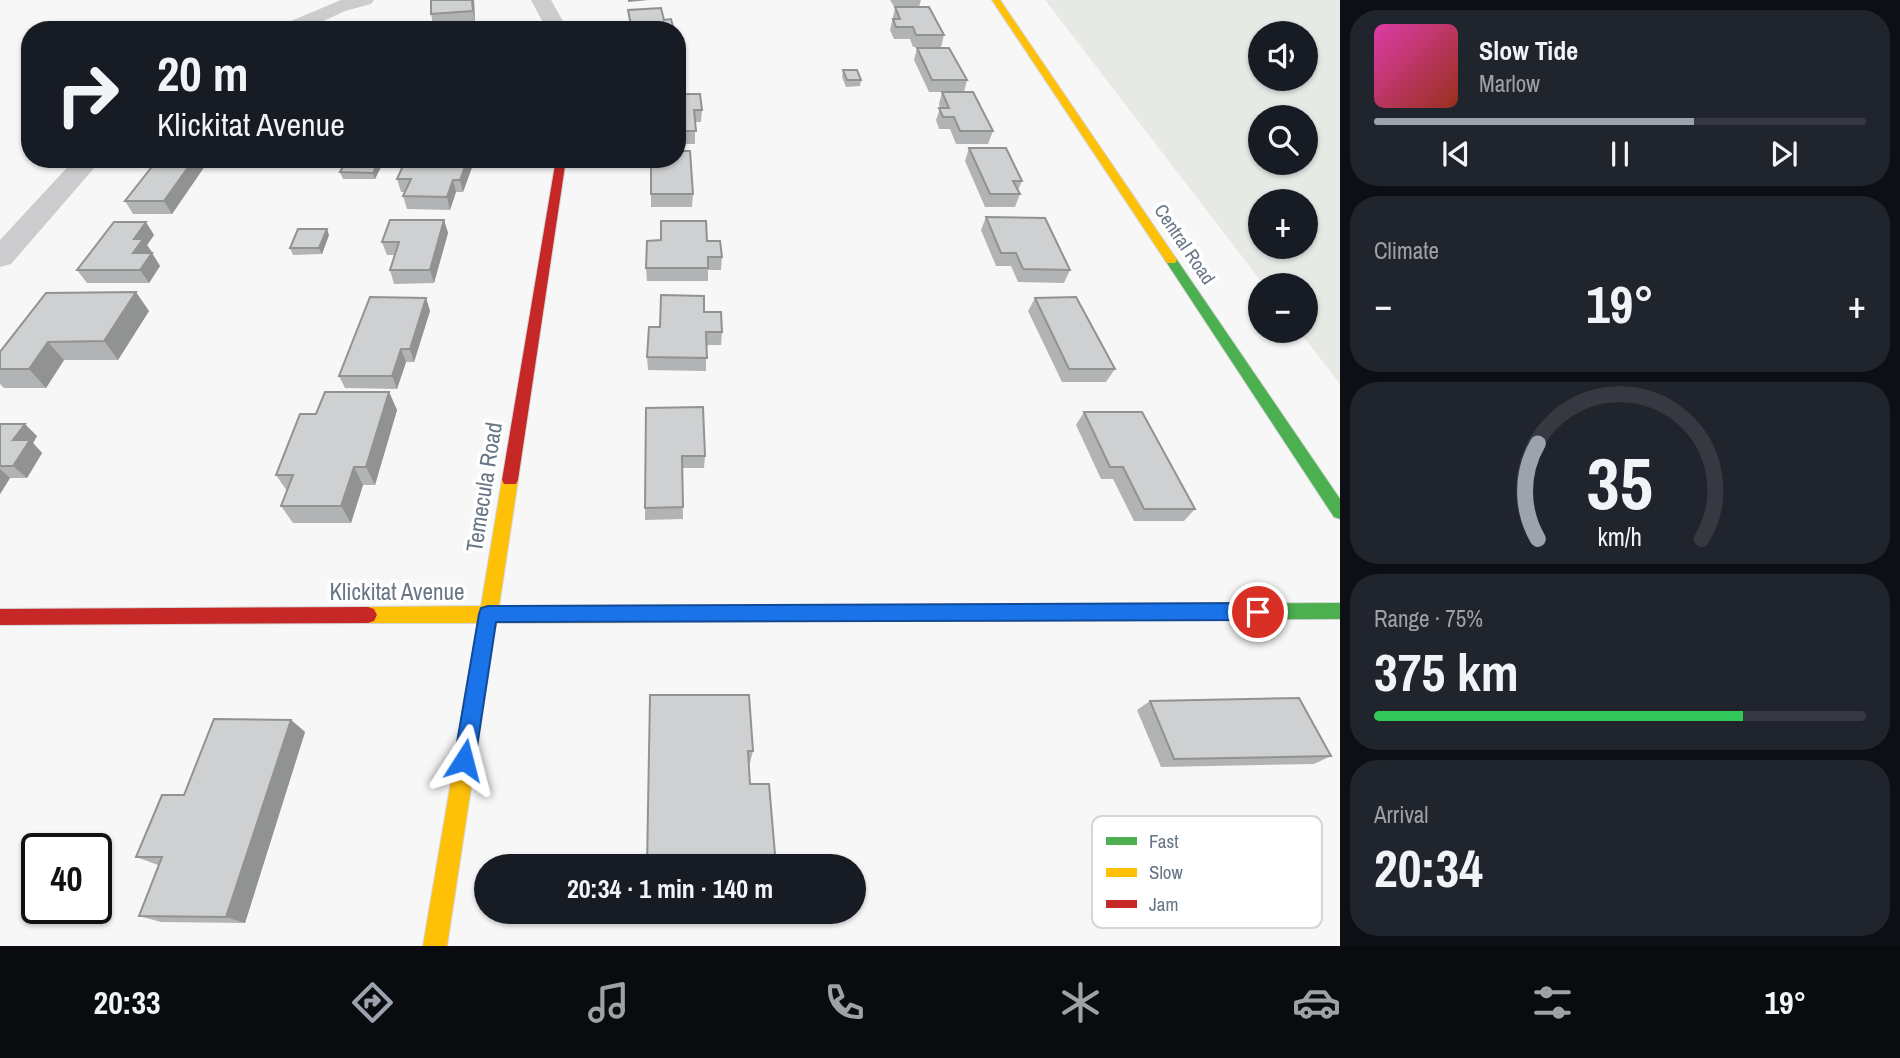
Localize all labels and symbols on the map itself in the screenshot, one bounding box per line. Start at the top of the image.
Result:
street label: Central Road [1149,199,1221,289]
street label: Temecula Road [458,420,509,554]
street label: Klickitat Avenue [330,576,464,607]
pin [1228,582,1288,642]
position arrow [427,723,501,797]
legend [1092,816,1322,928]
text: Fast [1149,828,1179,854]
speed limit sign: 40 [21,833,112,924]
text: Slow [1149,859,1184,885]
text: Jam [1149,891,1178,917]

